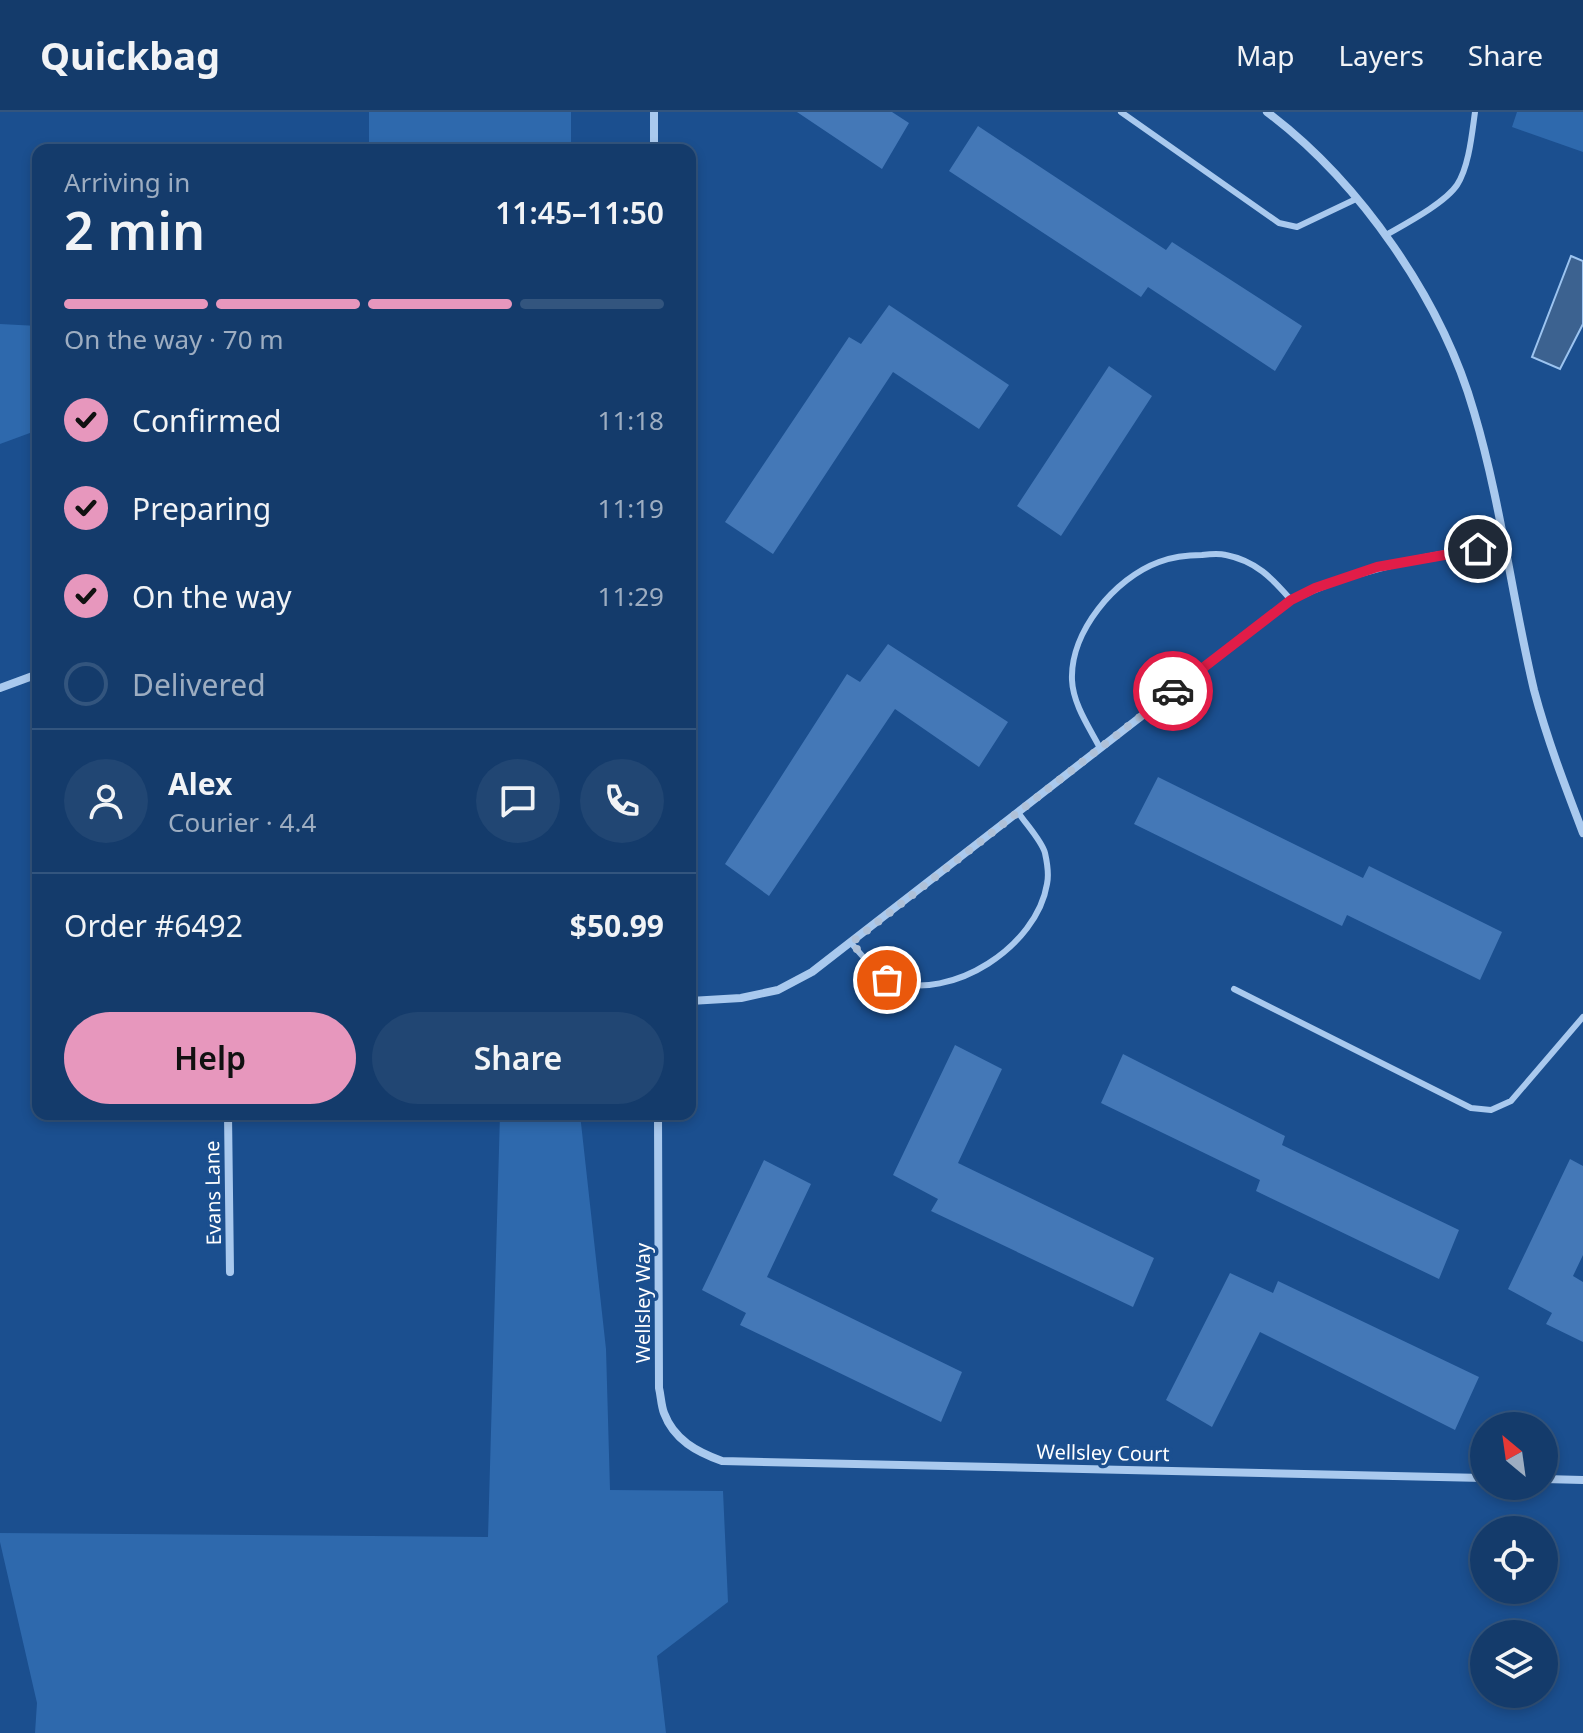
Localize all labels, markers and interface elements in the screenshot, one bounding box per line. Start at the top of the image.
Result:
text: Quickbag [40,29,220,81]
text: Map [1236,36,1294,74]
text: Layers [1338,36,1424,74]
text: Share [1468,36,1543,74]
text: Arriving in [64,164,190,200]
text: 11:45–11:50 [495,192,664,233]
text: 2 min [64,194,205,265]
text: On the way · 70 m [64,321,284,357]
icon: check [64,398,108,442]
text: Confirmed [132,400,282,441]
text: 11:18 [598,402,664,438]
icon: check [64,486,108,530]
text: Preparing [132,488,271,529]
text: 11:19 [598,490,664,526]
pin [1444,515,1512,583]
icon: home [1456,527,1500,571]
icon: check [64,574,108,618]
text: On the way [132,576,292,617]
text: 11:29 [598,578,664,614]
courier [1133,651,1213,731]
text: Delivered [132,664,266,705]
icon: car [1151,669,1195,713]
button: person [64,759,148,843]
button: chat [476,759,560,843]
button: phone [580,759,664,843]
text: Alex [168,763,232,804]
text: Courier · 4.4 [168,804,316,840]
text: Order #6492 [64,905,243,946]
text: $50.99 [570,905,664,946]
pin [853,946,921,1014]
icon: bag [865,958,909,1002]
button: Help [64,1012,356,1104]
button: Share [372,1012,664,1104]
street label: Evans Lane [198,1140,227,1246]
street label: Wellsley Way [629,1242,656,1363]
north arrow [1470,1412,1558,1500]
map controls [1470,1412,1558,1708]
street label: Wellsley Court [1036,1438,1170,1467]
button: locate [1470,1516,1558,1604]
button: layers [1470,1620,1558,1708]

